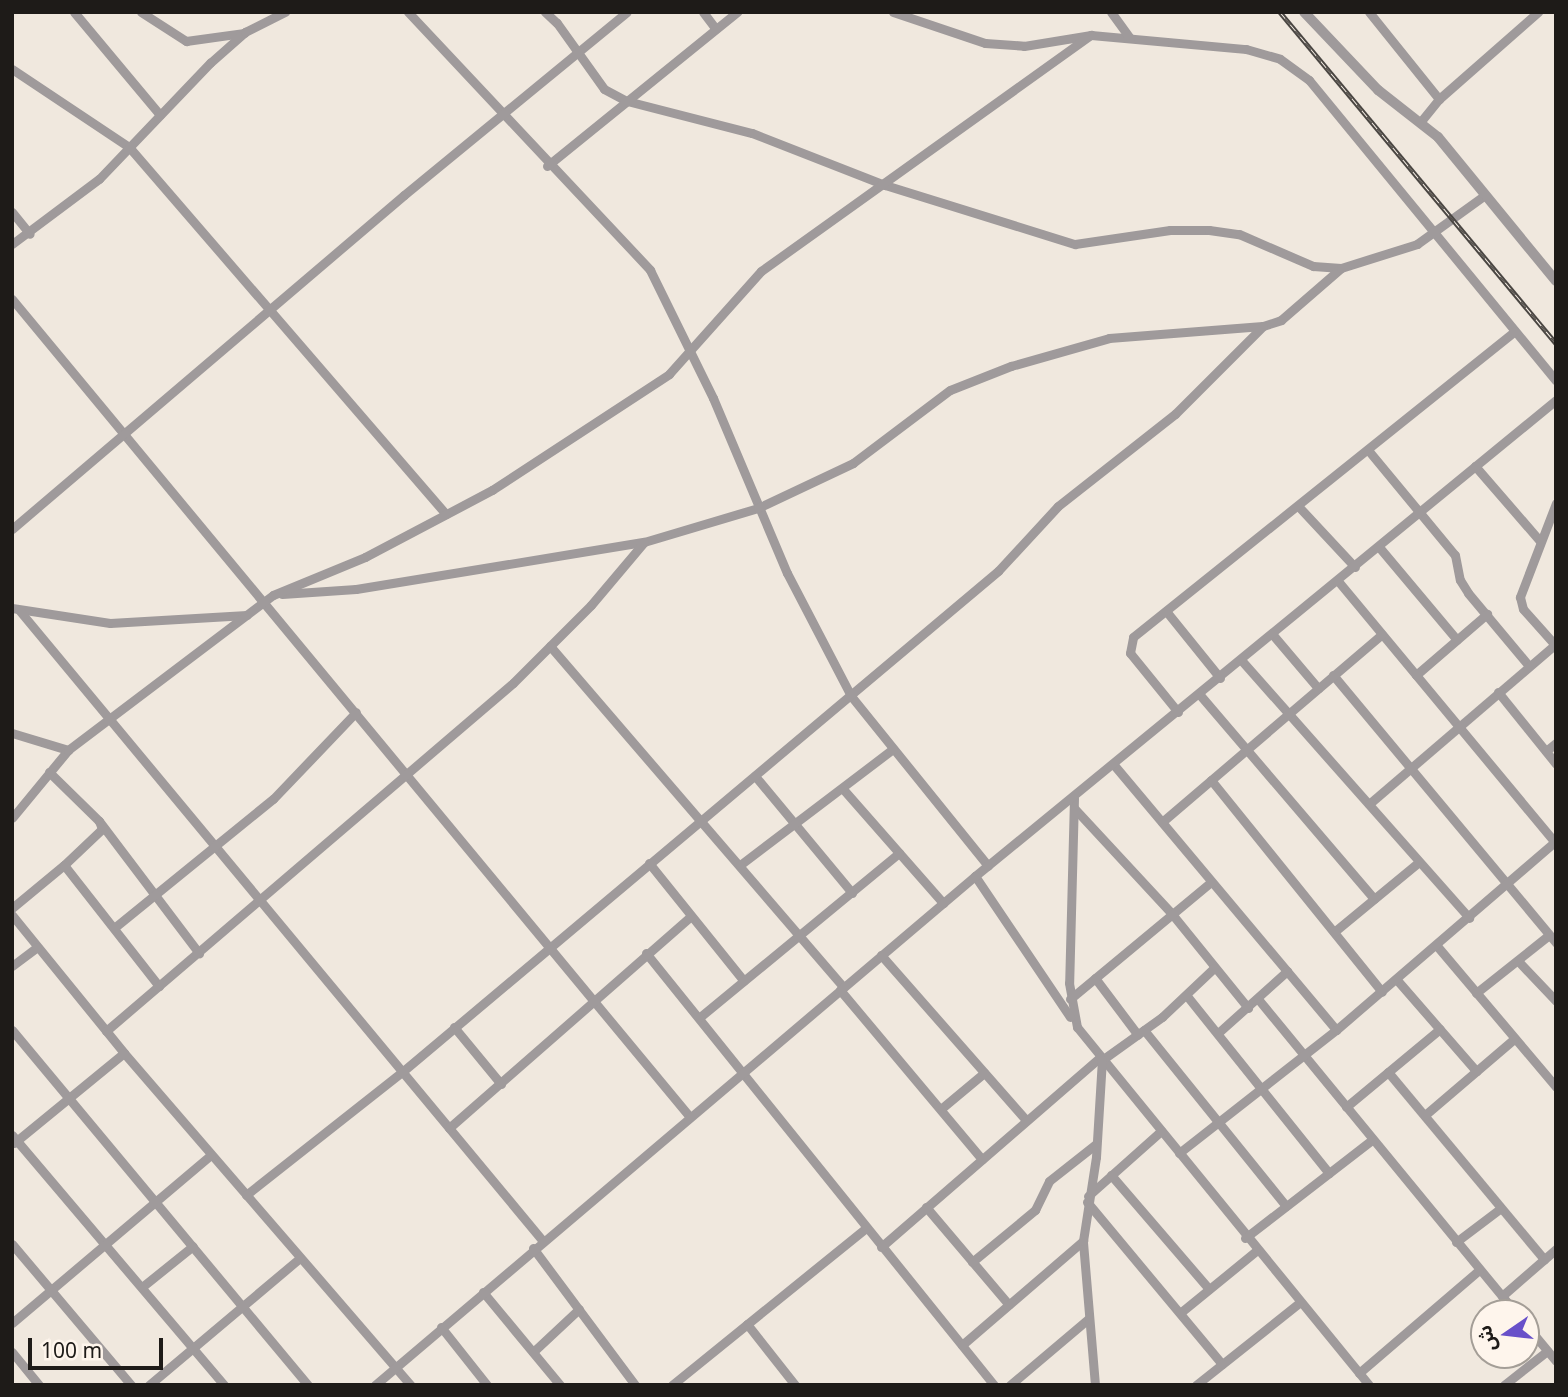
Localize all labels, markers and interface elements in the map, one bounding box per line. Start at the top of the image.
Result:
north arrow [1470,1299,1540,1369]
text: ش [1471,1323,1502,1354]
scale bar [32,1324,166,1368]
text: 100 m [41,1336,102,1364]

